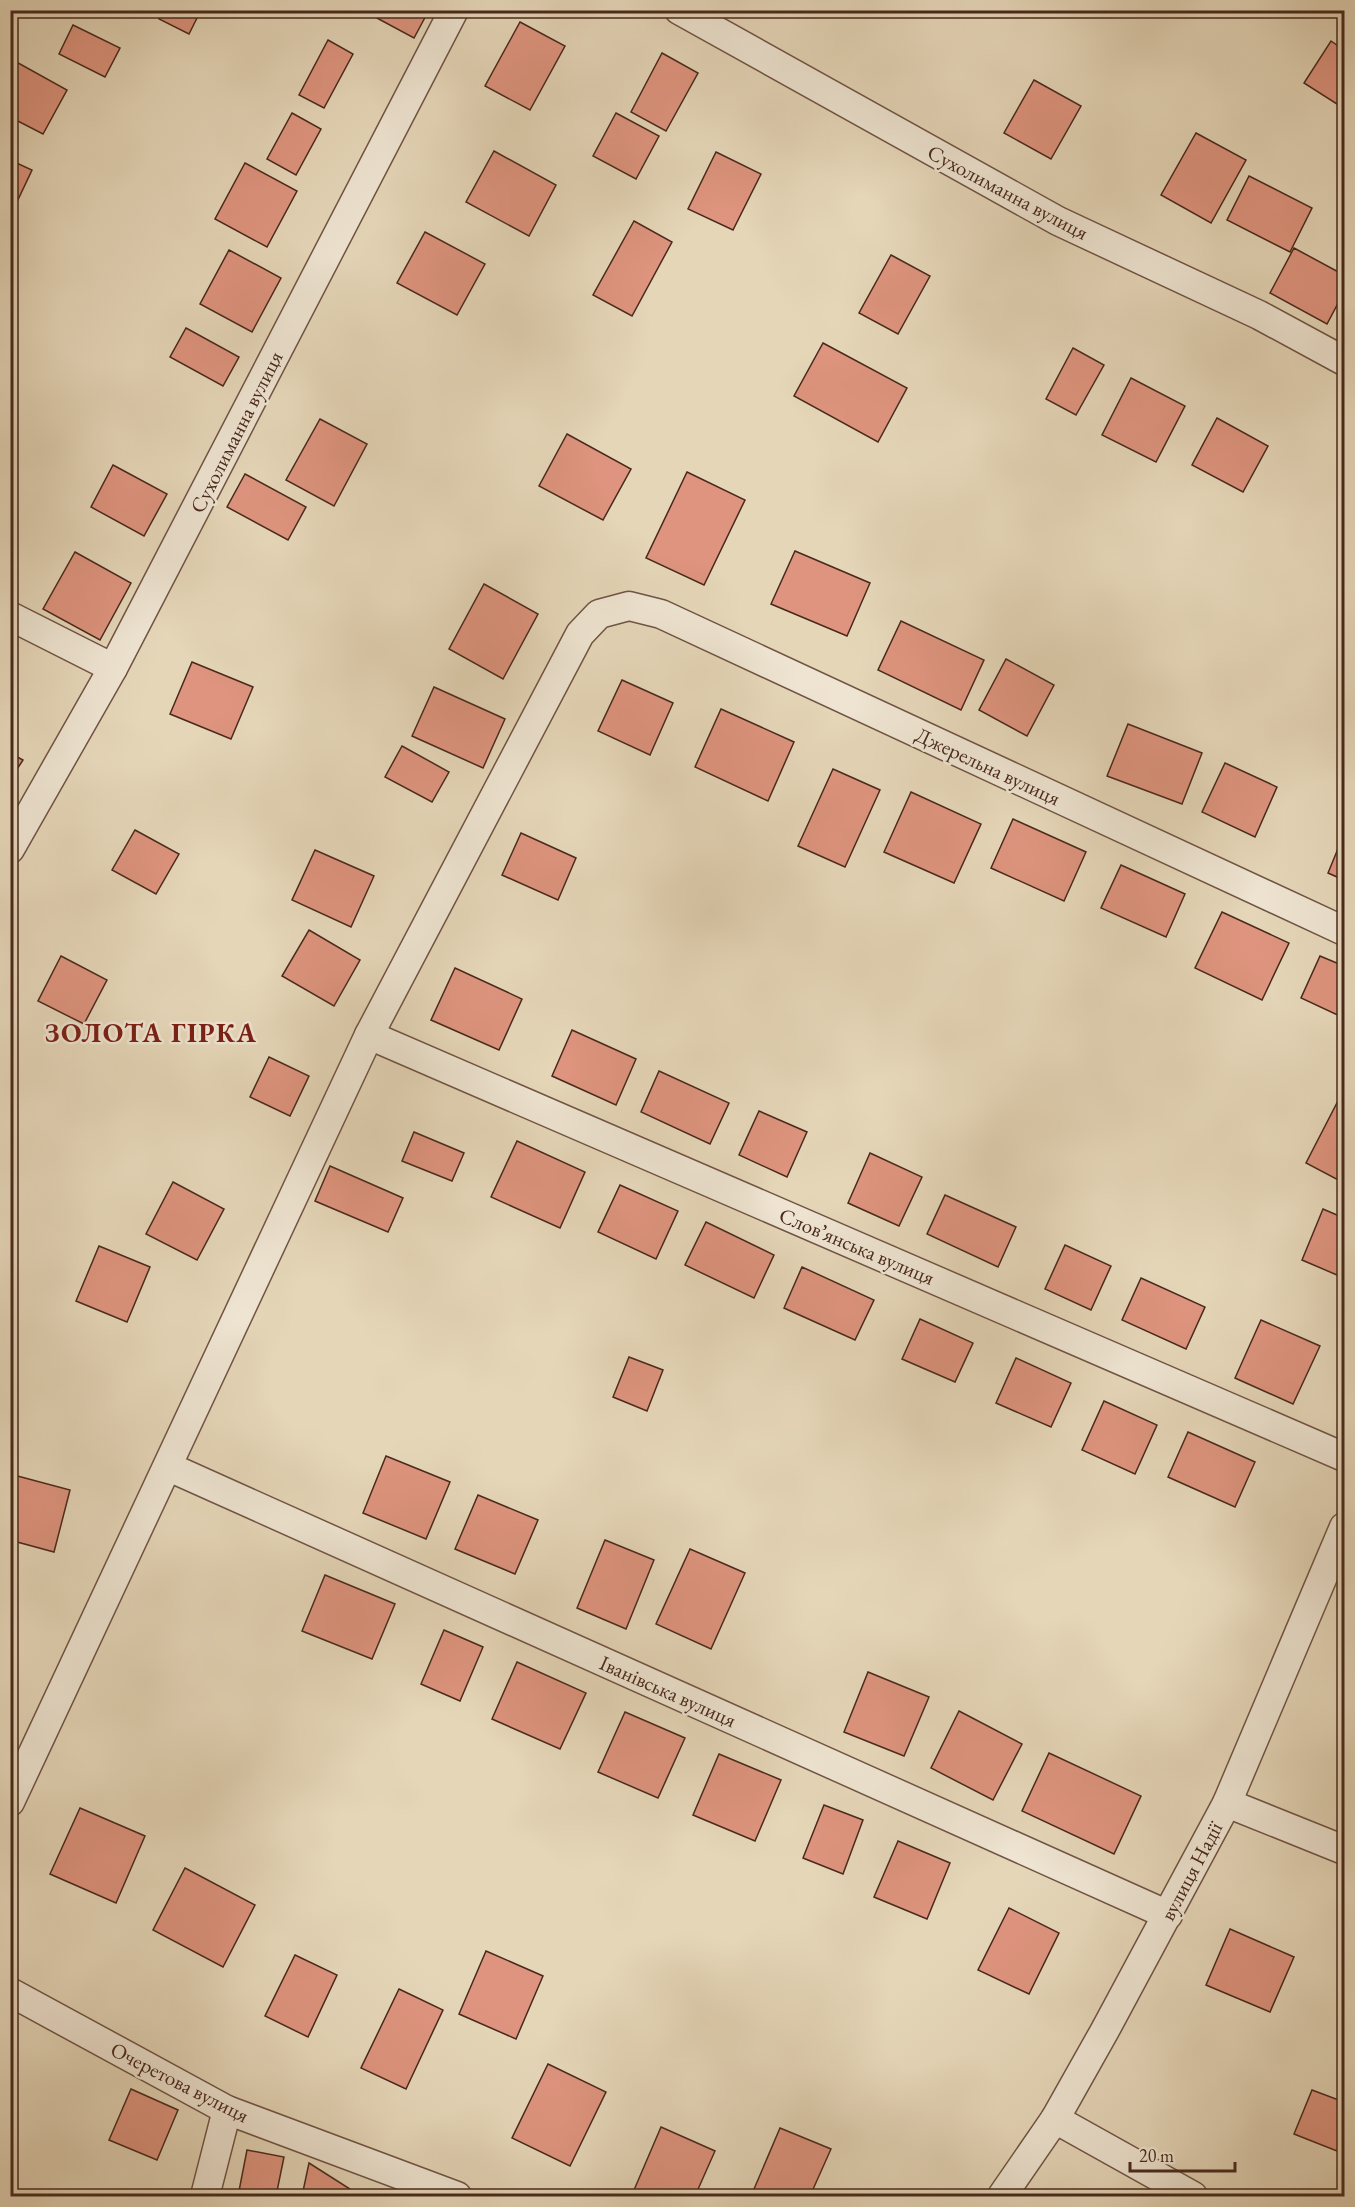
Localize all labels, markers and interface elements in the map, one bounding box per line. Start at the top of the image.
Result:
street label: Сухолиманна вулиця [923,138,1093,246]
street label: Сухолиманна вулиця [184,346,288,518]
street label: Джерельна вулиця [911,721,1065,811]
district label: ЗОЛОТА ГІРКА [44,1015,258,1050]
street label: Словʼянська вулиця [775,1201,939,1291]
street label: Іванівська вулиця [595,1649,741,1733]
street label: вулиця Надії [1154,1816,1229,1925]
street label: Очеретова вулиця [106,2036,254,2128]
scale bar [1130,2135,1235,2173]
text: 20 m [1139,2144,1174,2167]

